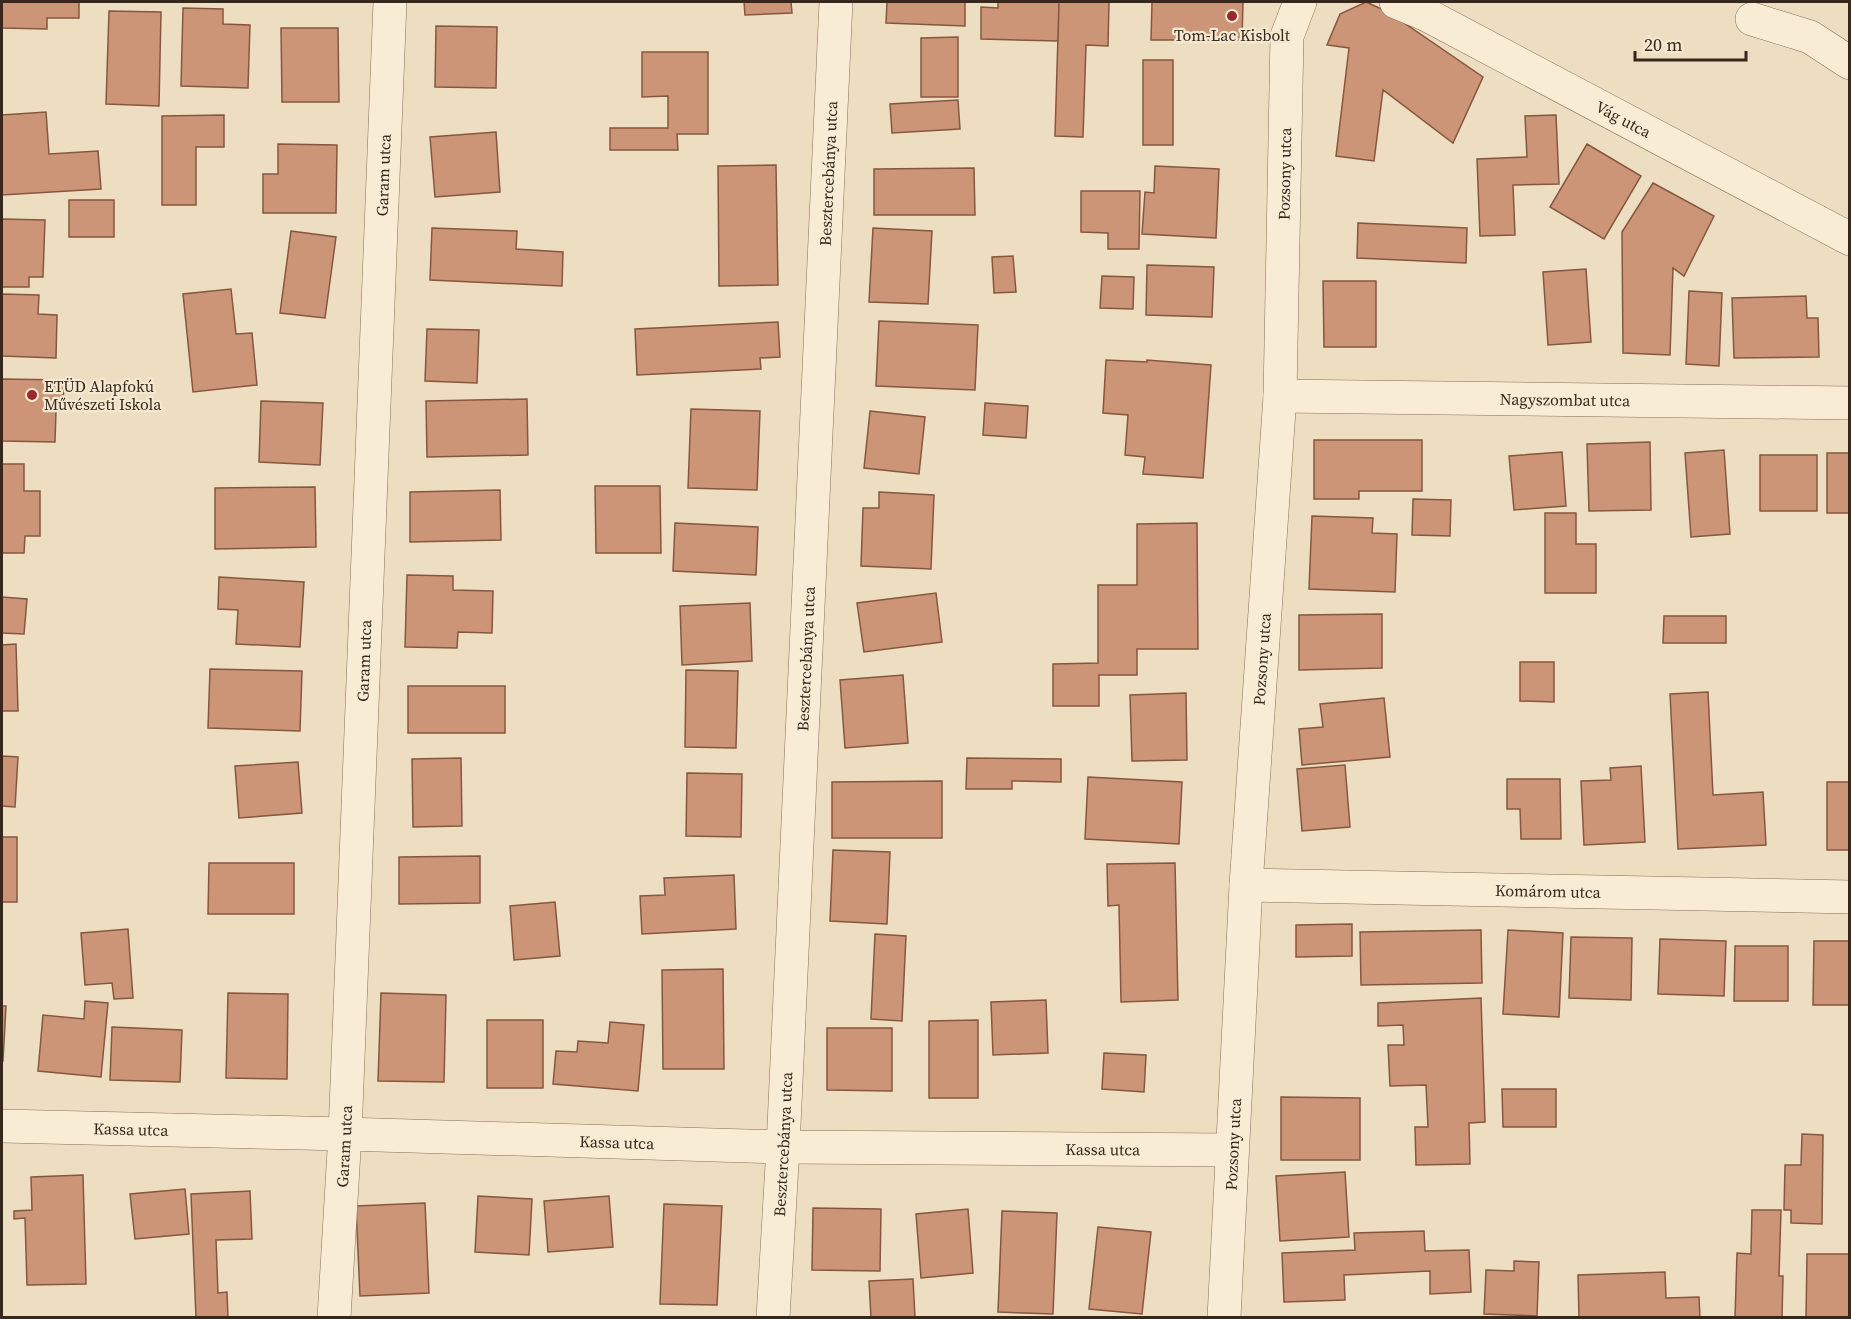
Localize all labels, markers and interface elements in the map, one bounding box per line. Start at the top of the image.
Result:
marker: Tom-Lac Kisbolt [1225,9,1239,23]
place label: Tom-Lac Kisbolt [1174,24,1291,46]
scale bar [1635,24,1746,62]
text: 20 m [1644,32,1682,57]
street label: Vág utca [1592,95,1656,143]
street label: Besztercebánya utca [814,99,842,246]
street label: Pozsony utca [1272,126,1296,220]
street label: Garam utca [370,133,396,217]
place label: ETÜD Alapfokú Művészeti Iskola [44,375,162,415]
marker: ETÜD Alapfokú Művészeti Iskola [25,388,39,402]
street label: Nagyszombat utca [1500,388,1631,411]
street label: Besztercebánya utca [791,585,820,732]
street label: Pozsony utca [1248,611,1276,706]
street label: Garam utca [351,618,376,702]
street label: Komárom utca [1495,879,1602,903]
street label: Besztercebánya utca [768,1070,798,1217]
street label: Pozsony utca [1219,1097,1246,1191]
street label: Garam utca [331,1104,357,1188]
street label: Kassa utca [93,1117,170,1141]
street label: Kassa utca [579,1130,655,1154]
street label: Kassa utca [1065,1138,1141,1160]

